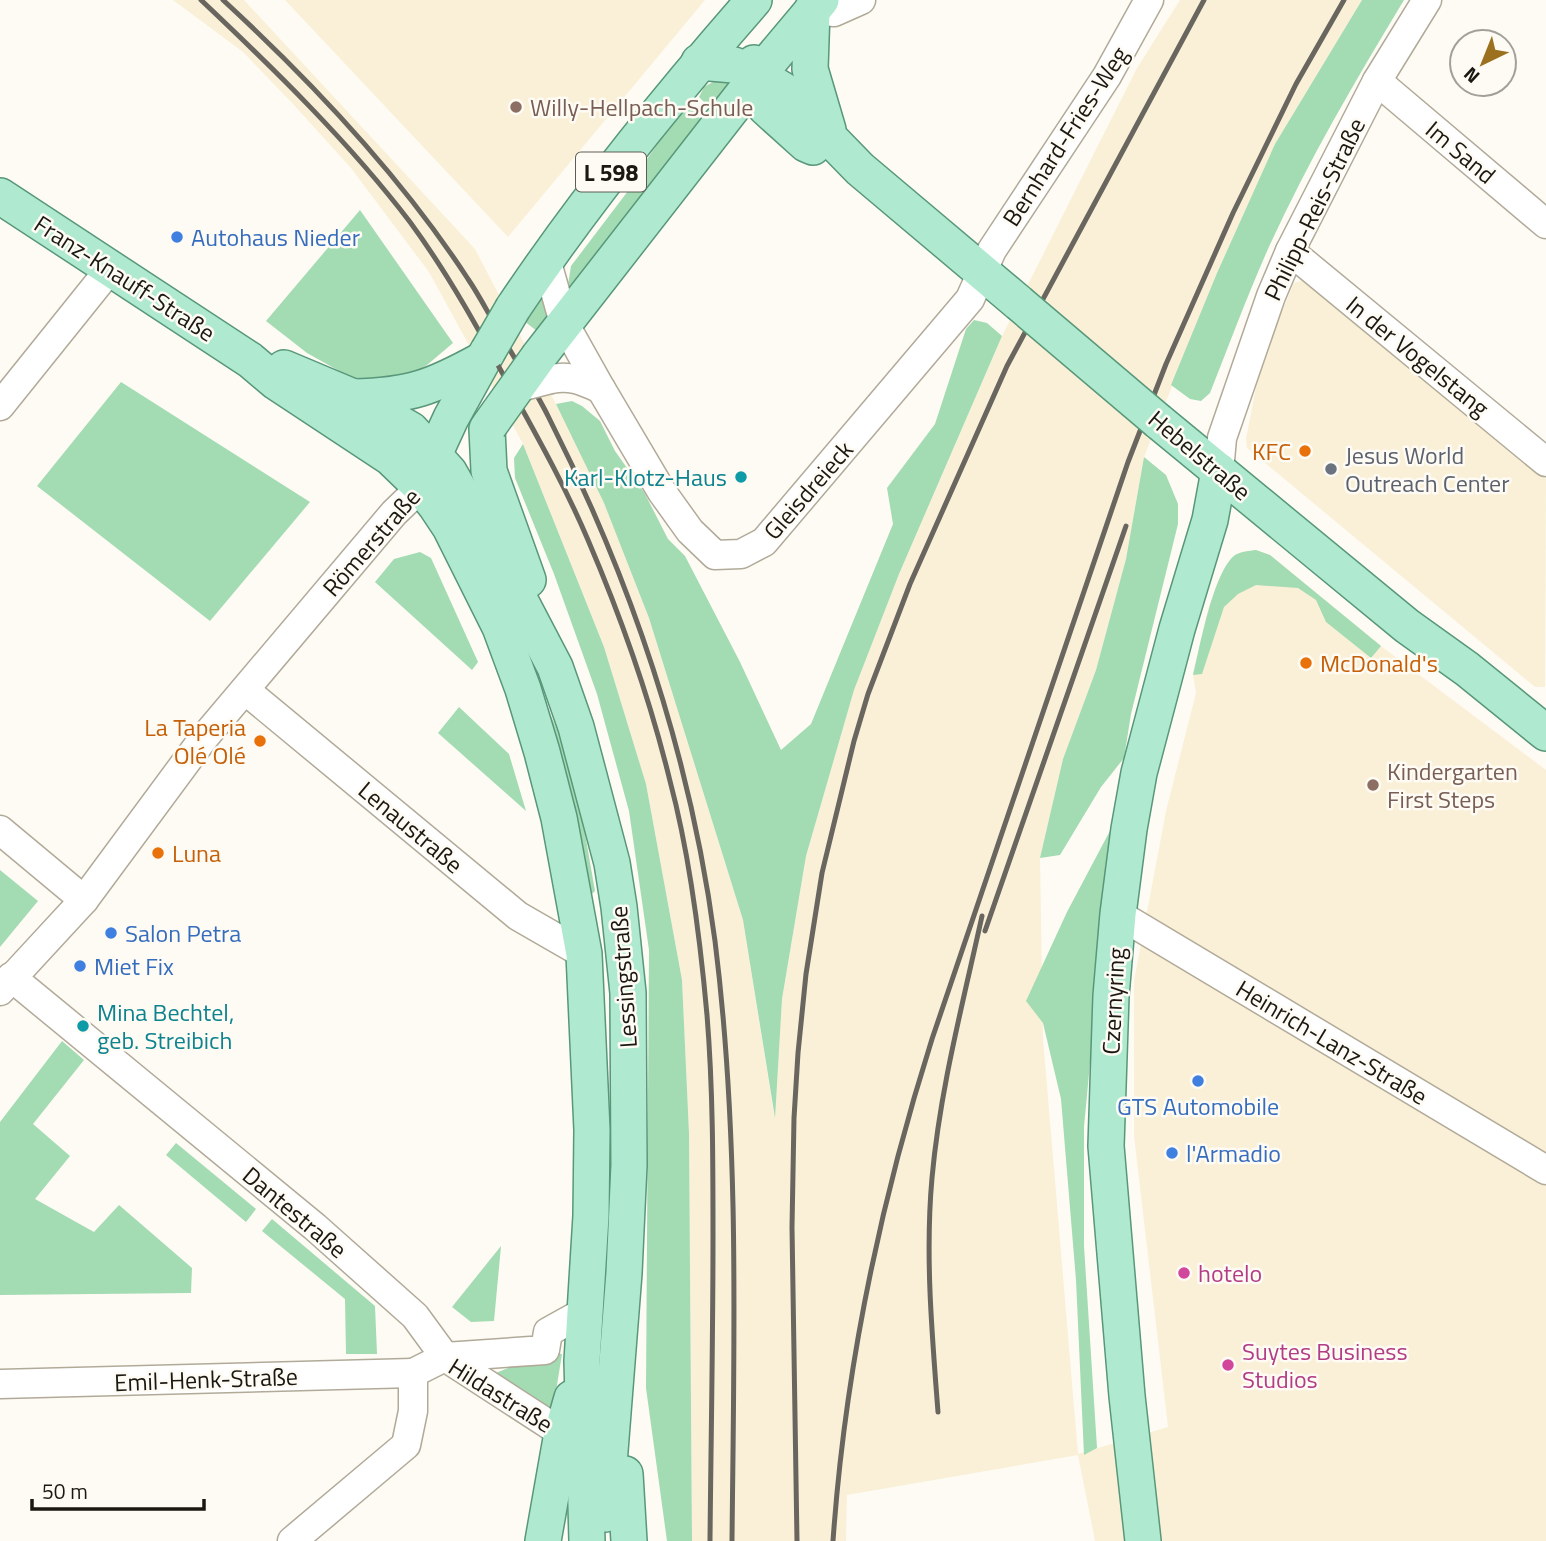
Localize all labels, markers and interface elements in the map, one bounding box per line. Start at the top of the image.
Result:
north arrow [1448,28,1518,98]
street label: Bernhard-Fries-Weg [993,39,1137,233]
text: N [1456,61,1486,91]
place label: Willy-Hellpach-Schule [530,89,753,125]
marker: Willy-Hellpach-Schule [508,99,524,115]
street label: Philipp-Reis-Straße [1254,112,1374,306]
street label: Im Sand [1418,112,1504,192]
road number: L 598 [576,153,646,192]
street label: Franz-Knauff-Straße [27,206,223,350]
place label: Autohaus Nieder [191,219,360,255]
marker: Autohaus Nieder [169,229,185,245]
street label: In der Vogelstang [1339,287,1497,425]
street label: Hebelstraße [1141,401,1259,509]
street label: Gleisdreieck [755,432,862,548]
place label: KFC [1252,433,1291,469]
place label: Jesus World Outreach Center [1345,437,1509,501]
marker: KFC [1297,443,1313,459]
place label: Karl-Klotz-Haus [564,459,727,495]
marker: Jesus World Outreach Center [1323,461,1339,477]
marker: Karl-Klotz-Haus [733,469,749,485]
street label: Römerstraße [314,480,428,604]
place label: McDonald's [1320,645,1438,681]
marker: McDonald's [1298,655,1314,671]
place label: La Taperia Olé Olé [144,709,246,773]
marker: La Taperia Olé Olé [252,733,268,749]
place label: Kindergarten First Steps [1387,753,1518,817]
street label: Lenaustraße [351,772,471,882]
marker: Kindergarten First Steps [1365,777,1381,793]
place label: Luna [172,835,221,871]
marker: Luna [150,845,166,861]
street label: Lessingstraße [600,905,646,1049]
place label: Salon Petra [125,915,241,951]
marker: Salon Petra [103,925,119,941]
street label: Czernyring [1092,946,1134,1056]
place label: Miet Fix [94,948,174,984]
marker: Miet Fix [72,958,88,974]
street label: Heinrich-Lanz-Straße [1229,971,1435,1113]
place label: Mina Bechtel, geb. Streibich [97,994,234,1058]
marker: Mina Bechtel, geb. Streibich [75,1018,91,1034]
marker: GTS Automobile [1190,1073,1206,1089]
place label: GTS Automobile [1117,1088,1279,1124]
place label: l'Armadio [1186,1135,1281,1171]
marker: l'Armadio [1164,1145,1180,1161]
street label: Dantestraße [235,1157,355,1267]
place label: hotelo [1198,1255,1262,1291]
marker: hotelo [1176,1265,1192,1281]
place label: Suytes Business Studios [1242,1333,1408,1397]
street label: Hildastraße [442,1349,560,1441]
marker: Suytes Business Studios [1220,1357,1236,1373]
street label: Emil-Henk-Straße [114,1358,298,1400]
scale bar [32,1468,203,1512]
text: 50 m [42,1475,88,1507]

